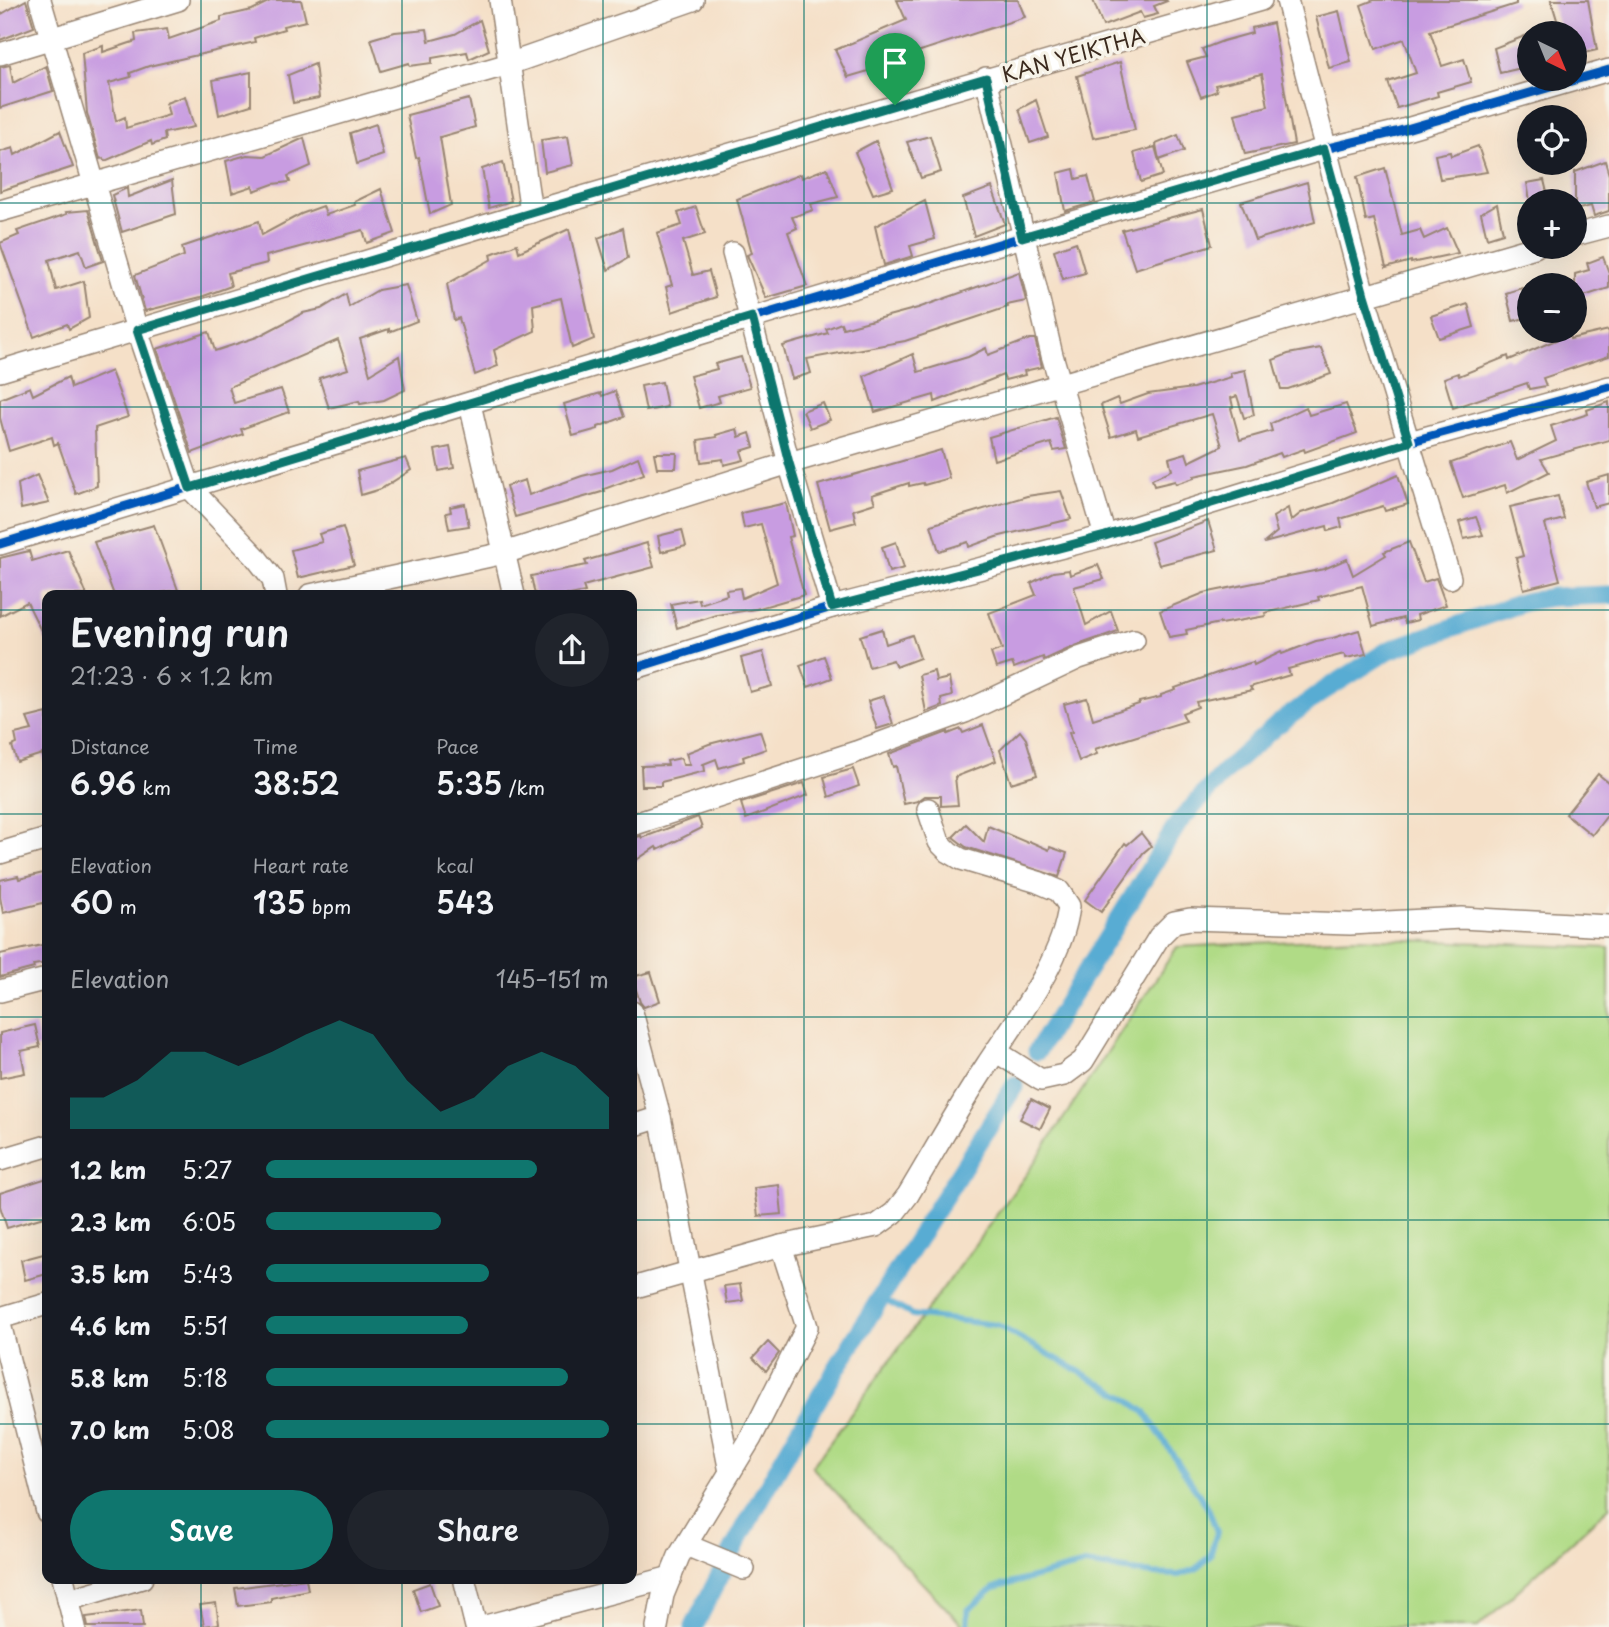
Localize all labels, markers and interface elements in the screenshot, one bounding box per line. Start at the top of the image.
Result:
street label: KAN YEIKTHA [998,18,1148,90]
north arrow [1517,21,1587,91]
map controls [1517,21,1587,343]
pin [865,33,925,105]
icon: arrive [876,44,914,82]
button: locate [1517,105,1587,175]
button: + [1517,189,1587,259]
button: − [1517,273,1587,343]
text: Evening run [70,603,289,660]
button: share [535,613,609,687]
text: 21:23 · 6 × 1.2 km [70,658,274,693]
text: Distance [70,732,150,760]
text: Time [253,732,298,760]
text: Pace [436,732,479,760]
text: 6.96 [70,760,136,805]
text: 38:52 [253,760,340,805]
text: 5:35 [436,760,503,805]
text: km [136,773,171,801]
text: /km [503,773,545,801]
text: Elevation [70,851,152,879]
text: Heart rate [253,851,349,879]
text: kcal [436,851,474,879]
text: 60 [70,879,113,924]
text: 135 [253,879,306,924]
text: 543 [436,879,495,924]
text: m [113,892,137,920]
text: bpm [306,892,351,920]
text: Elevation [70,961,169,996]
text: 145–151 m [496,961,609,996]
text: 1.2 km [70,1152,146,1187]
text: 5:27 [182,1152,232,1187]
text: 2.3 km [70,1204,151,1239]
text: 6:05 [182,1204,236,1239]
text: 3.5 km [70,1256,150,1291]
text: 5:43 [182,1256,233,1291]
text: 4.6 km [70,1308,151,1343]
text: 5:51 [182,1308,228,1343]
text: 5.8 km [70,1360,149,1395]
text: 5:18 [182,1360,228,1395]
text: 7.0 km [70,1412,150,1447]
text: 5:08 [182,1412,235,1447]
button: Save [70,1490,333,1570]
button: Share [347,1490,609,1570]

